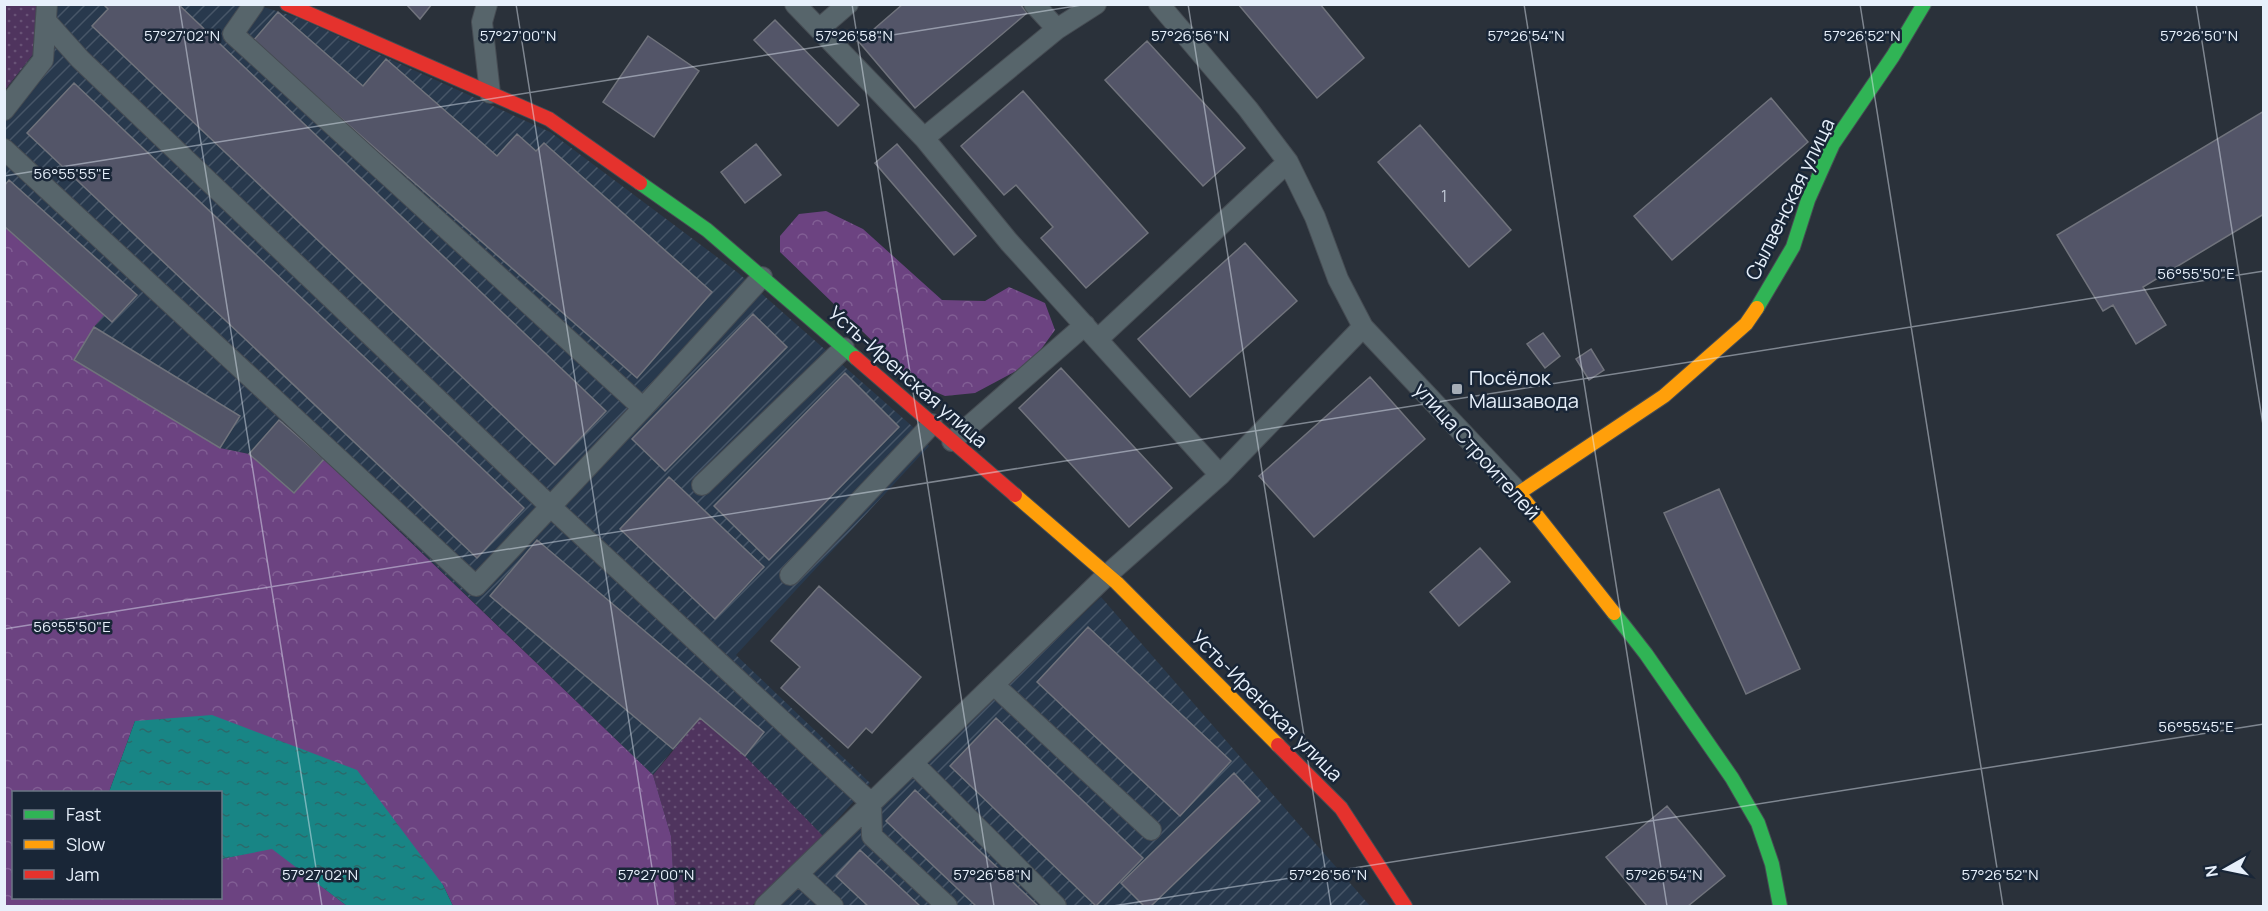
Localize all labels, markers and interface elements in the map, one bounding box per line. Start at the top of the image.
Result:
text: 57°27'02"N [144,25,220,46]
text: 57°27'00"N [480,25,556,46]
text: 57°26'58"N [815,25,893,46]
text: 57°26'56"N [1151,25,1229,46]
text: 57°26'54"N [1487,25,1565,46]
text: 57°26'52"N [1824,25,1900,46]
text: 57°26'50"N [2160,25,2238,46]
street label: Сылвенская улица [1739,113,1841,284]
text: 56°55'55"E [33,163,111,184]
house number: 1 [1441,185,1447,207]
text: 56°55'50"E [2157,263,2235,284]
street label: Усть-Иренская улица [823,300,994,454]
place label: Посёлок Машзавода [1469,364,1579,414]
street label: улица Строителей [1408,376,1546,525]
marker: Посёлок Машзавода [1450,382,1464,396]
text: 56°55'50"E [33,616,111,637]
street label: Усть-Иренская улица [1186,624,1349,787]
text: 56°55'45"E [2158,716,2234,737]
legend [12,791,222,899]
text: Fast [66,802,101,826]
text: Slow [66,832,106,856]
north arrow [2196,839,2256,899]
text: Jam [66,862,100,886]
text: 57°27'02"N [282,864,358,885]
text: 57°27'00"N [618,864,694,885]
text: 57°26'58"N [953,864,1031,885]
text: 57°26'56"N [1289,864,1367,885]
text: 57°26'54"N [1625,864,1703,885]
text: 57°26'52"N [1962,864,2038,885]
text: N [2199,864,2223,879]

